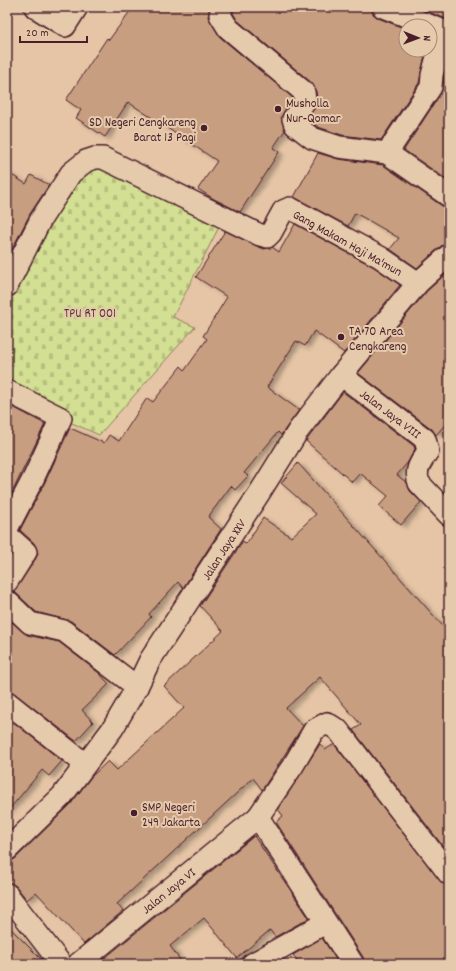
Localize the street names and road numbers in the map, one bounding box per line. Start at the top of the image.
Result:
street label: Gang Makam Haji Ma'mun [289,206,405,282]
street label: Jalan Jaya VIII [355,386,424,444]
street label: Jalan Jaya XXV [198,515,252,585]
street label: Jalan Jaya VI [139,864,201,920]

